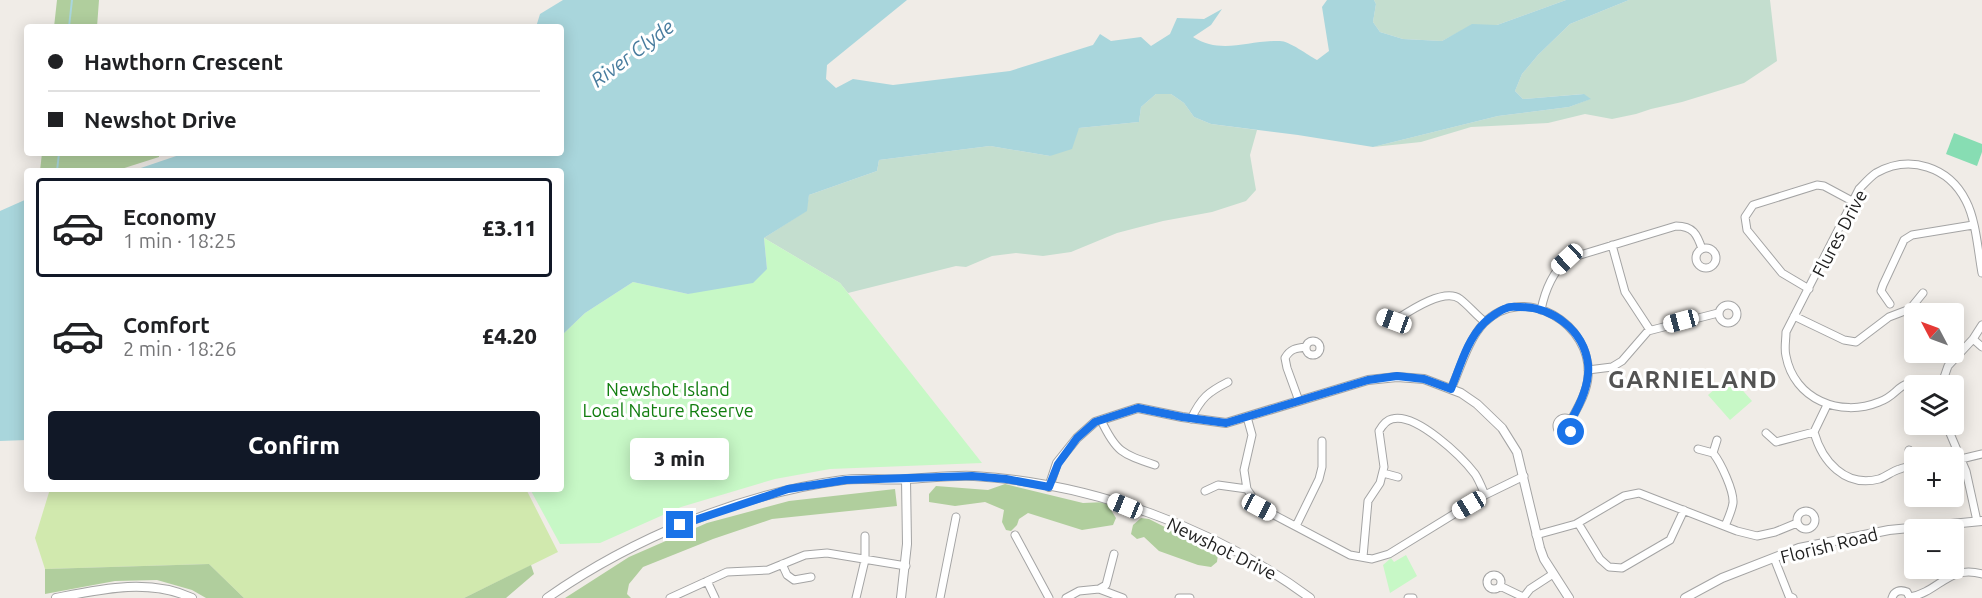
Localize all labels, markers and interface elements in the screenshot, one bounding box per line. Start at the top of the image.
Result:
water label: River Clyde [586,14,678,92]
text: Hawthorn Crescent [84,49,283,74]
text: Newshot Drive [84,107,237,132]
street label: Flures Drive [1808,186,1870,280]
icon: car [51,201,105,255]
text: Economy [123,204,216,229]
text: £3.11 [482,215,537,240]
text: 1 min · 18:25 [123,229,237,252]
car [1548,240,1586,278]
north arrow [1904,303,1964,363]
map controls [1904,303,1964,579]
car [1374,306,1414,336]
car [1661,308,1701,334]
icon: car [51,309,105,363]
text: Comfort [123,312,210,337]
text: £4.20 [482,323,537,348]
text: 2 min · 18:26 [123,337,237,360]
district label: GARNIELAND [1608,366,1778,393]
button: layers [1904,375,1964,435]
park label: Newshot Island Local Nature Reserve [582,379,754,420]
button: Confirm [48,411,540,480]
route start [1557,418,1584,445]
callout: 3 min [630,438,730,480]
text: 3 min [654,447,705,470]
button: + [1904,447,1964,507]
car [1449,488,1489,522]
car [1105,491,1145,521]
car [1239,491,1279,523]
route end [666,511,693,538]
street label: Newshot Drive [1164,513,1280,583]
button: − [1904,519,1964,579]
street label: Florish Road [1778,523,1880,567]

